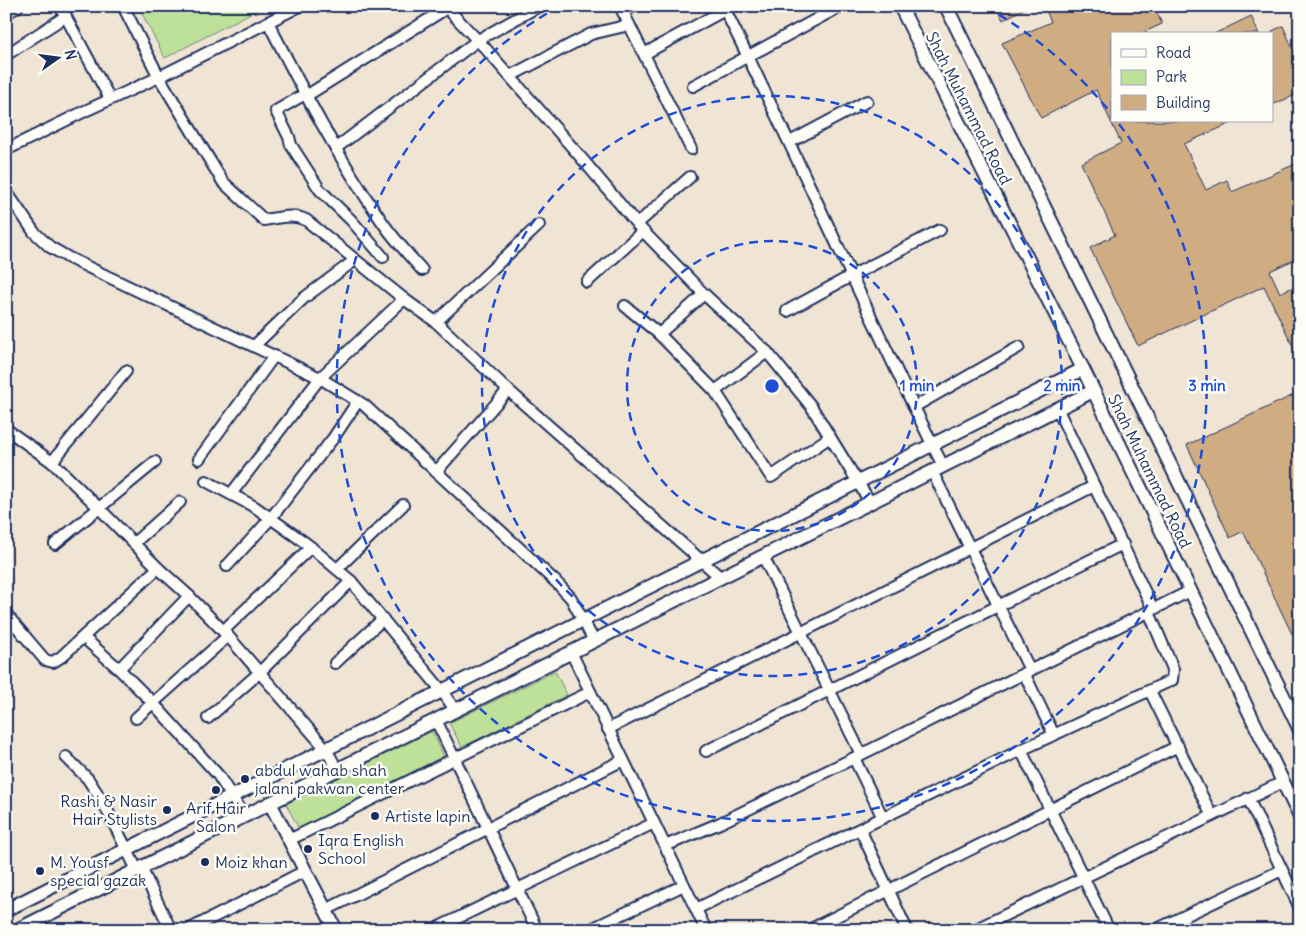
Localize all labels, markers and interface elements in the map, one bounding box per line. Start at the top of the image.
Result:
street label: Shah Muhammad Road [922,28,1016,188]
north arrow [32,32,82,82]
legend [1111,32,1274,122]
text: Road [1156,43,1191,62]
text: N [61,48,81,62]
text: Park [1156,67,1187,86]
text: Building [1156,93,1211,112]
text: 1 min [900,376,935,395]
text: 2 min [1044,376,1081,395]
text: 3 min [1188,376,1226,395]
centre of rings [763,377,781,395]
street label: Shah Muhammad Road [1104,391,1196,551]
place label: abdul wahab shah jalani pakwan center [254,760,405,798]
marker: abdul wahab shah jalani pakwan center [239,773,251,785]
marker: Arif Hair Salon [210,784,222,796]
place label: Rashi & Nasir Hair Stylists [60,791,157,829]
place label: Arif Hair Salon [186,798,247,836]
marker: Rashi & Nasir Hair Stylists [161,804,173,816]
place label: Artiste lapin [385,806,470,826]
marker: Artiste lapin [369,810,381,822]
place label: Iqra English School [318,830,404,868]
marker: Iqra English School [302,843,314,855]
place label: M. Yousf special gazak [50,852,146,890]
place label: Moiz khan [215,852,288,872]
marker: Moiz khan [199,856,211,868]
marker: M. Yousf special gazak [34,865,46,877]

